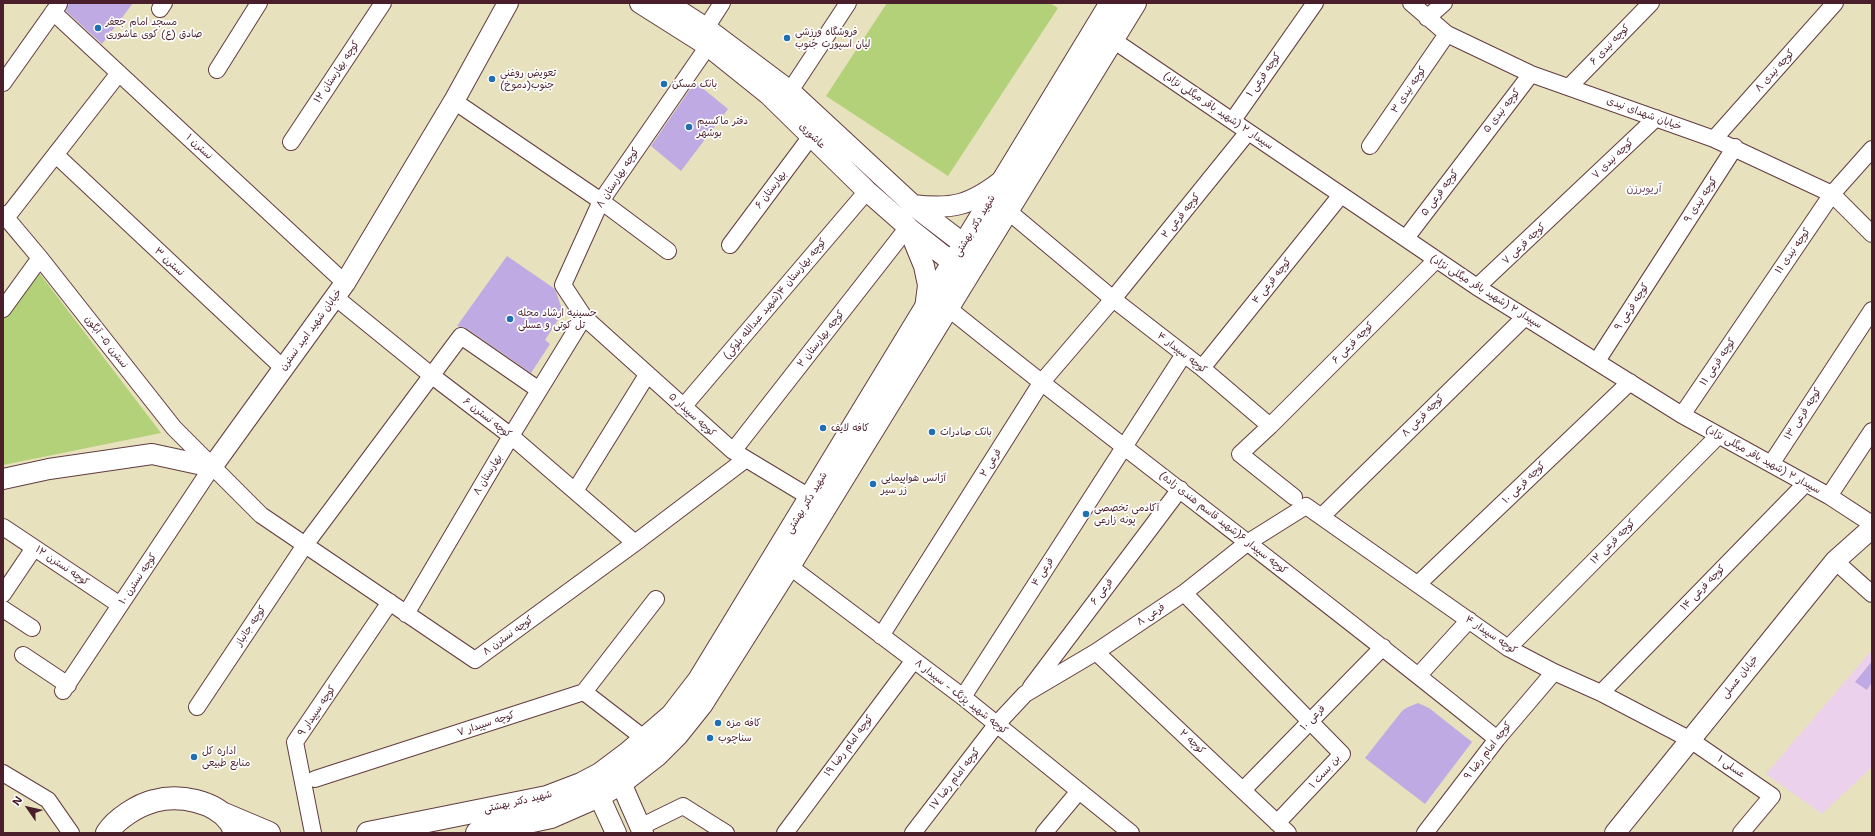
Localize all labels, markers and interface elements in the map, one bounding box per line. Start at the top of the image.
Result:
place label: مسجد امام جعفر صادق (ع) کوی عاشوری [106,16,202,40]
street label: کوچه نیدی ۶ [1588,22,1632,68]
marker: مسجد امام جعفر صادق (ع) کوی عاشوری [93,23,103,33]
place label: فروشگاه ورزشی لیان اسپورت جنوب [795,26,870,50]
marker: فروشگاه ورزشی لیان اسپورت جنوب [782,33,792,43]
street label: کوچه بهارستان ۱۲ [312,39,362,105]
street label: کوچه نیدی ۸ [1753,47,1797,95]
street label: کوچه فرعی ۱ [1244,50,1284,100]
street label: کوچه نیدی ۳ [1389,64,1429,116]
place label: تعويض روغنی جنوب(دموخ) [500,67,556,90]
street label: سپیدار ۲ (شهید باقر میگلی نژاد) [1161,70,1275,152]
marker: تعويض روغنی جنوب(دموخ) [487,74,497,84]
place label: بانک مسکن [672,78,717,90]
marker: بانک مسکن [659,79,669,89]
street label: کوچه نیدی ۵ [1481,87,1523,135]
street label: خیابان شهدای نیدی [1605,95,1683,133]
place label: دفتر ماکسیم بوشهر [697,115,748,138]
street label: عاشوری [796,121,828,151]
marker: دفتر ماکسیم بوشهر [684,122,694,132]
street label: نسترن ۱ [183,132,215,162]
street label: کوچه نیدی ۷ [1590,136,1636,182]
street label: کوچه بهارستان ۸ [594,146,642,210]
street label: کوچه فرعی ۵ [1419,168,1461,218]
street label: بهارستان ۶ [753,169,789,211]
street label: کوچه نیدی ۹ [1682,175,1720,225]
district label: آریو‌برزن [1627,182,1661,196]
street label: کوچه فرعی ۲ [1159,191,1203,241]
street label: شهید دکتر بهشتی [952,193,998,259]
street label: کوچه فرعی ۷ [1500,221,1548,267]
street label: کوچه نیدی ۱۱ [1773,226,1813,276]
street label: کوچه بهارستان ۴(شهید عبدالله بلوکی) [721,236,829,362]
street label: نسترن ۳ [152,245,186,279]
street label: سپیدار ۲ (شهید باقر میگلی نژاد) [1428,253,1544,331]
street label: کوچه فرعی ۴ [1250,256,1294,306]
street label: کوچه فرعی ۹ [1612,281,1652,333]
street label: خیابان شهید امید نسترن [277,287,345,373]
place label: حسینیه ارشاد محله تل کوتی و عسلی [518,307,597,330]
street label: کوچه بهارستان ۲ [795,308,847,370]
street label: نسترن ۵- آبگون [82,313,130,371]
marker: حسینیه ارشاد محله تل کوتی و عسلی [505,314,515,324]
street label: کوچه فرعی ۶ [1330,320,1376,366]
street label: کوچه سپیدار ۴ [1155,330,1209,376]
street label: کوچه فرعی ۱۱ [1698,336,1738,388]
street label: کوچه فرعی ۱۳ [1782,386,1824,442]
street label: کوچه سپیدار ۵ [666,391,718,439]
street label: کوچه فرعی ۸ [1399,392,1447,440]
street label: کوچه نسترن ۶ [460,395,514,441]
place label: کافه لایف [831,422,869,434]
marker: کافه لایف [818,423,828,433]
street label: سپیدار ۲ (شهید باقر میگلی نژاد) [1703,423,1823,497]
place label: بانک صادرات [940,426,992,438]
marker: بانک صادرات [927,427,937,437]
street label: فرعی ۲ [978,447,1004,479]
street label: بهارستان ۸ [471,452,505,498]
street label: کوچه فرعی ۱۰ [1500,460,1548,506]
street label: کوچه سپیدار ۶(شهید قاسم هندی زاده) [1157,469,1289,577]
street label: شهید دکتر بهشتی [784,470,830,536]
place label: آژانس هواپیمایی زر سیر [881,472,946,496]
marker: آژانس هواپیمایی زر سیر [868,479,878,489]
place label: آکادمی تخصصی پونه زارعی [1094,502,1159,526]
marker: آکادمی تخصصی پونه زارعی [1081,509,1091,519]
street label: کوچه فرعی ۱۲ [1588,517,1638,567]
street label: کوچه نسترن ۱۲ [33,544,91,588]
street label: کوچه نسترن ۱۰ [117,551,159,607]
street label: فرعی ۴ [1029,555,1057,589]
street label: کوچه فرعی ۱۴ [1678,563,1728,613]
street label: فرعی ۶ [1088,576,1116,608]
street label: فرعی ۸ [1135,601,1167,629]
street label: کوچه جانباز [233,604,269,648]
street label: کوچه سپیدار ۴ [1463,613,1519,657]
street label: کوچه نسترن ۸ [481,614,535,658]
street label: خیابان عسلی [1719,653,1761,701]
street label: کوچه شهید پژنگ - سپیدار ۸ [912,657,1010,737]
street label: کوچه سپیدار ۹ [296,683,338,739]
street label: فرعی ۱۰ [1298,703,1328,733]
street label: کوچه سپیدار ۷ [456,709,516,739]
street label: کوچه امام رضا ۱۹ [822,713,876,779]
place label: کافه مزه [726,717,761,729]
marker: کافه مزه [713,718,723,728]
street label: کوچه امام رضا ۹ [1462,720,1514,782]
street label: کوچه ۲ [1177,727,1207,757]
place label: سناچوب [718,732,752,744]
marker: سناچوب [705,733,715,743]
place label: اداره کل منابع طبیعی [202,745,250,768]
street label: کوچه امام رضا ۱۷ [927,746,983,812]
marker: اداره کل منابع طبیعی [189,752,199,762]
street label: بن بست ۱ [1307,753,1343,791]
street label: عسلی ۱ [1715,753,1747,781]
north arrow [8,788,48,828]
street label: شهید دکتر بهشتی [483,788,553,816]
text: N [9,793,26,809]

